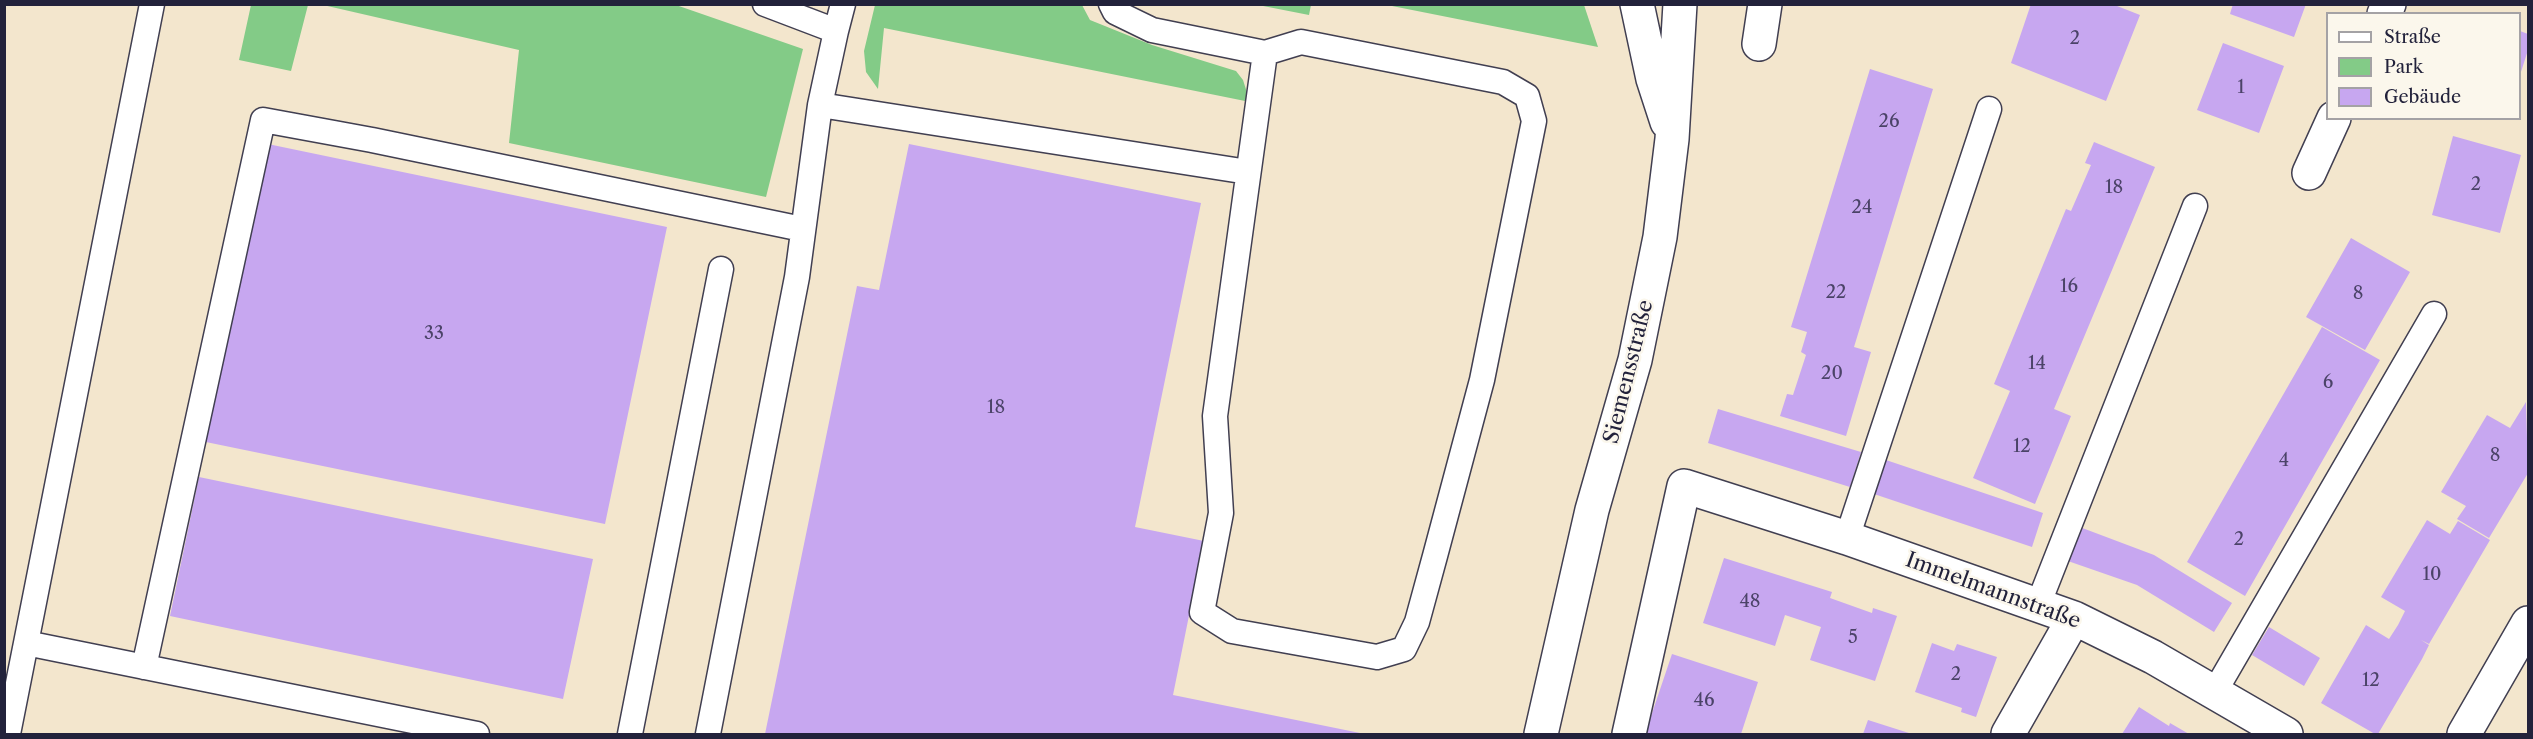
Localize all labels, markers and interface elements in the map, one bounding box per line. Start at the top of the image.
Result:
legend [2326,12,2521,120]
text: Straße [2384,26,2441,48]
house number: 2 [2070,28,2080,50]
text: Park [2384,56,2423,78]
house number: 1 [2237,77,2245,99]
text: Gebäude [2384,86,2461,108]
house number: 26 [1879,111,1899,133]
house number: 2 [2471,174,2481,196]
house number: 18 [2105,177,2123,199]
house number: 24 [1852,197,1872,219]
house number: 16 [2060,276,2078,298]
house number: 22 [1826,282,1846,304]
house number: 8 [2353,283,2363,305]
street label: Siemensstraße [1599,298,1659,446]
house number: 33 [424,323,444,345]
house number: 14 [2028,353,2046,375]
house number: 20 [1821,363,1843,385]
house number: 6 [2323,372,2333,394]
house number: 18 [987,397,1005,419]
house number: 12 [2013,436,2031,458]
house number: 8 [2490,445,2500,467]
house number: 4 [2279,450,2289,472]
house number: 2 [2234,529,2244,551]
street label: Immelmannstraße [1902,548,2084,634]
house number: 10 [2423,564,2441,586]
house number: 48 [1739,591,1761,613]
house number: 5 [1848,627,1858,649]
house number: 2 [1951,664,1961,686]
house number: 12 [2362,670,2380,692]
house number: 46 [1694,690,1714,712]

